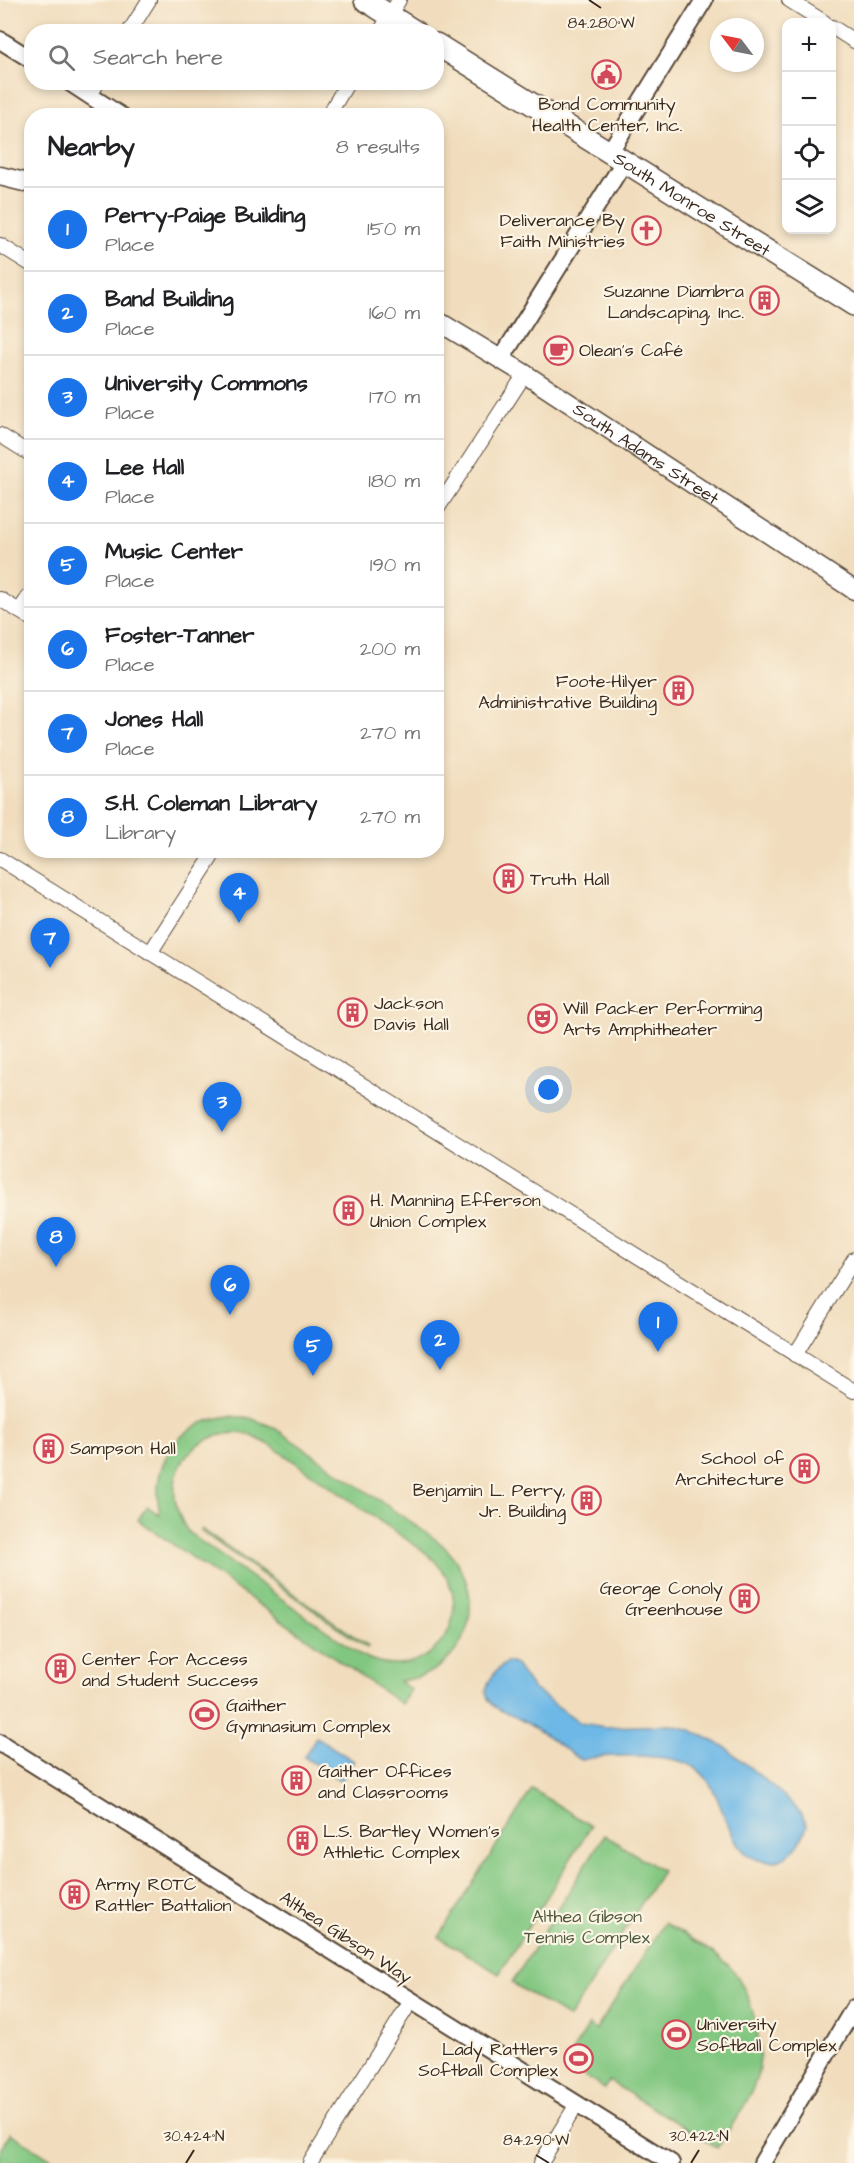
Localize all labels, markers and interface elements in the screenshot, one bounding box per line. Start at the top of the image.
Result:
text: 84.280°W [567,13,635,34]
north arrow [710,18,764,72]
map controls [782,18,836,234]
button: + [782,18,836,72]
search box [24,24,444,90]
icon: search [45,41,78,74]
text: Search here [93,42,223,73]
public building icon: Bond Community Health Center, Inc. [591,59,623,91]
button: − [782,72,836,126]
place label: Bond Community Health Center, Inc. [532,92,682,138]
button: locate [782,126,836,180]
text: Nearby [48,129,135,165]
text: 8 results [336,133,420,161]
street label: South Monroe Street [609,146,776,263]
button: layers [782,180,836,234]
text: Perry-Paige Building [105,200,305,231]
place label: Deliverance By Faith Ministries [500,208,625,254]
church icon: Deliverance By Faith Ministries [630,214,662,246]
text: 1 [66,215,69,243]
text: 150 m [367,215,420,243]
text: Place [105,231,155,259]
place label: Suzanne Diambra Landscaping, Inc. [604,279,744,326]
text: Band Building [105,284,233,315]
building icon: Suzanne Diambra Landscaping, Inc. [749,285,781,317]
text: 2 [62,299,73,327]
text: 160 m [369,299,420,327]
text: Place [105,315,155,343]
cafe icon: Olean's Café [542,334,574,366]
place label: Olean's Café [579,338,684,363]
text: University Commons [105,368,308,399]
text: 3 [62,383,73,411]
text: 170 m [369,383,420,411]
street label: South Adams Street [568,397,724,511]
text: Place [105,399,155,427]
text: Lee Hall [105,452,184,483]
text: 4 [61,467,74,495]
text: 180 m [368,467,420,495]
text: Place [105,483,155,511]
text: Music Center [105,536,243,567]
text: 5 [60,551,75,579]
text: 190 m [370,551,420,579]
text: Place [105,567,155,595]
text: Foster-Tanner [105,620,254,651]
text: 6 [61,635,74,663]
text: 200 m [360,635,420,663]
text: Place [105,651,155,679]
place label: Foote-Hilyer Administrative Building [478,669,657,716]
building icon: Foote-Hilyer Administrative Building [662,675,694,707]
text: Jones Hall [105,704,203,735]
text: 7 [61,719,74,747]
text: 270 m [360,719,420,747]
text: Place [105,735,155,763]
text: S.H. Coleman Library [105,788,317,819]
text: 8 [61,803,74,831]
text: 270 m [360,803,420,831]
text: Library [105,819,176,847]
building icon: Truth Hall [493,863,525,895]
place label: Truth Hall [530,867,610,892]
pin: 4 [220,874,258,923]
pin: 7 [31,918,70,968]
place label: Jackson Davis Hall [374,991,449,1037]
place label: Will Packer Performing Arts Amphitheater [563,996,762,1042]
building icon: Jackson Davis Hall [337,997,369,1029]
theatre icon: Will Packer Performing Arts Amphitheater [526,1002,558,1034]
your location [534,1075,563,1104]
pin: 3 [202,1082,242,1132]
place label: H. Manning Efferson Union Complex [370,1188,541,1234]
building icon: H. Manning Efferson Union Complex [333,1194,365,1226]
pin: 8 [36,1218,76,1267]
pin: 6 [210,1266,250,1315]
pin: 1 [638,1302,678,1352]
pin: 2 [420,1320,460,1370]
pin: 5 [294,1326,332,1376]
building icon: Sampson Hall [33,1432,65,1464]
place label: Sampson Hall [70,1436,176,1461]
place label: School of Architecture [675,1446,784,1492]
building icon: School of Architecture [789,1452,821,1484]
place label: Benjamin L. Perry, Jr. Building [413,1478,566,1525]
building icon: Benjamin L. Perry, Jr. Building [571,1484,603,1516]
place label: George Conoly Greenhouse [600,1576,723,1622]
building icon: George Conoly Greenhouse [728,1582,760,1614]
place label: Center for Access and Student Success [82,1647,258,1693]
building icon: Center for Access and Student Success [45,1653,77,1685]
place label: Gaither Gymnasium Complex [226,1693,391,1740]
sports icon: Gaither Gymnasium Complex [189,1699,221,1731]
place label: Gaither Offices and Classrooms [318,1759,452,1805]
building icon: Gaither Offices and Classrooms [281,1765,313,1797]
place label: L.S. Bartley Women's Athletic Complex [323,1819,500,1865]
building icon: L.S. Bartley Women's Athletic Complex [286,1825,318,1857]
place label: Army ROTC Rattler Battalion [95,1872,232,1918]
building icon: Army ROTC Rattler Battalion [58,1878,90,1910]
street label: Althea Gibson Way [274,1885,417,1991]
park label: Althea Gibson Tennis Complex [524,1904,650,1950]
place label: University Softball Complex [697,2012,837,2058]
sports icon: University Softball Complex [660,2018,692,2050]
place label: Lady Rattlers Softball Complex [418,2037,559,2083]
sports icon: Lady Rattlers Softball Complex [563,2043,595,2075]
text: 30.424°N [164,2126,224,2147]
text: 30.422°N [669,2126,729,2147]
text: 84.290°W [503,2130,569,2151]

